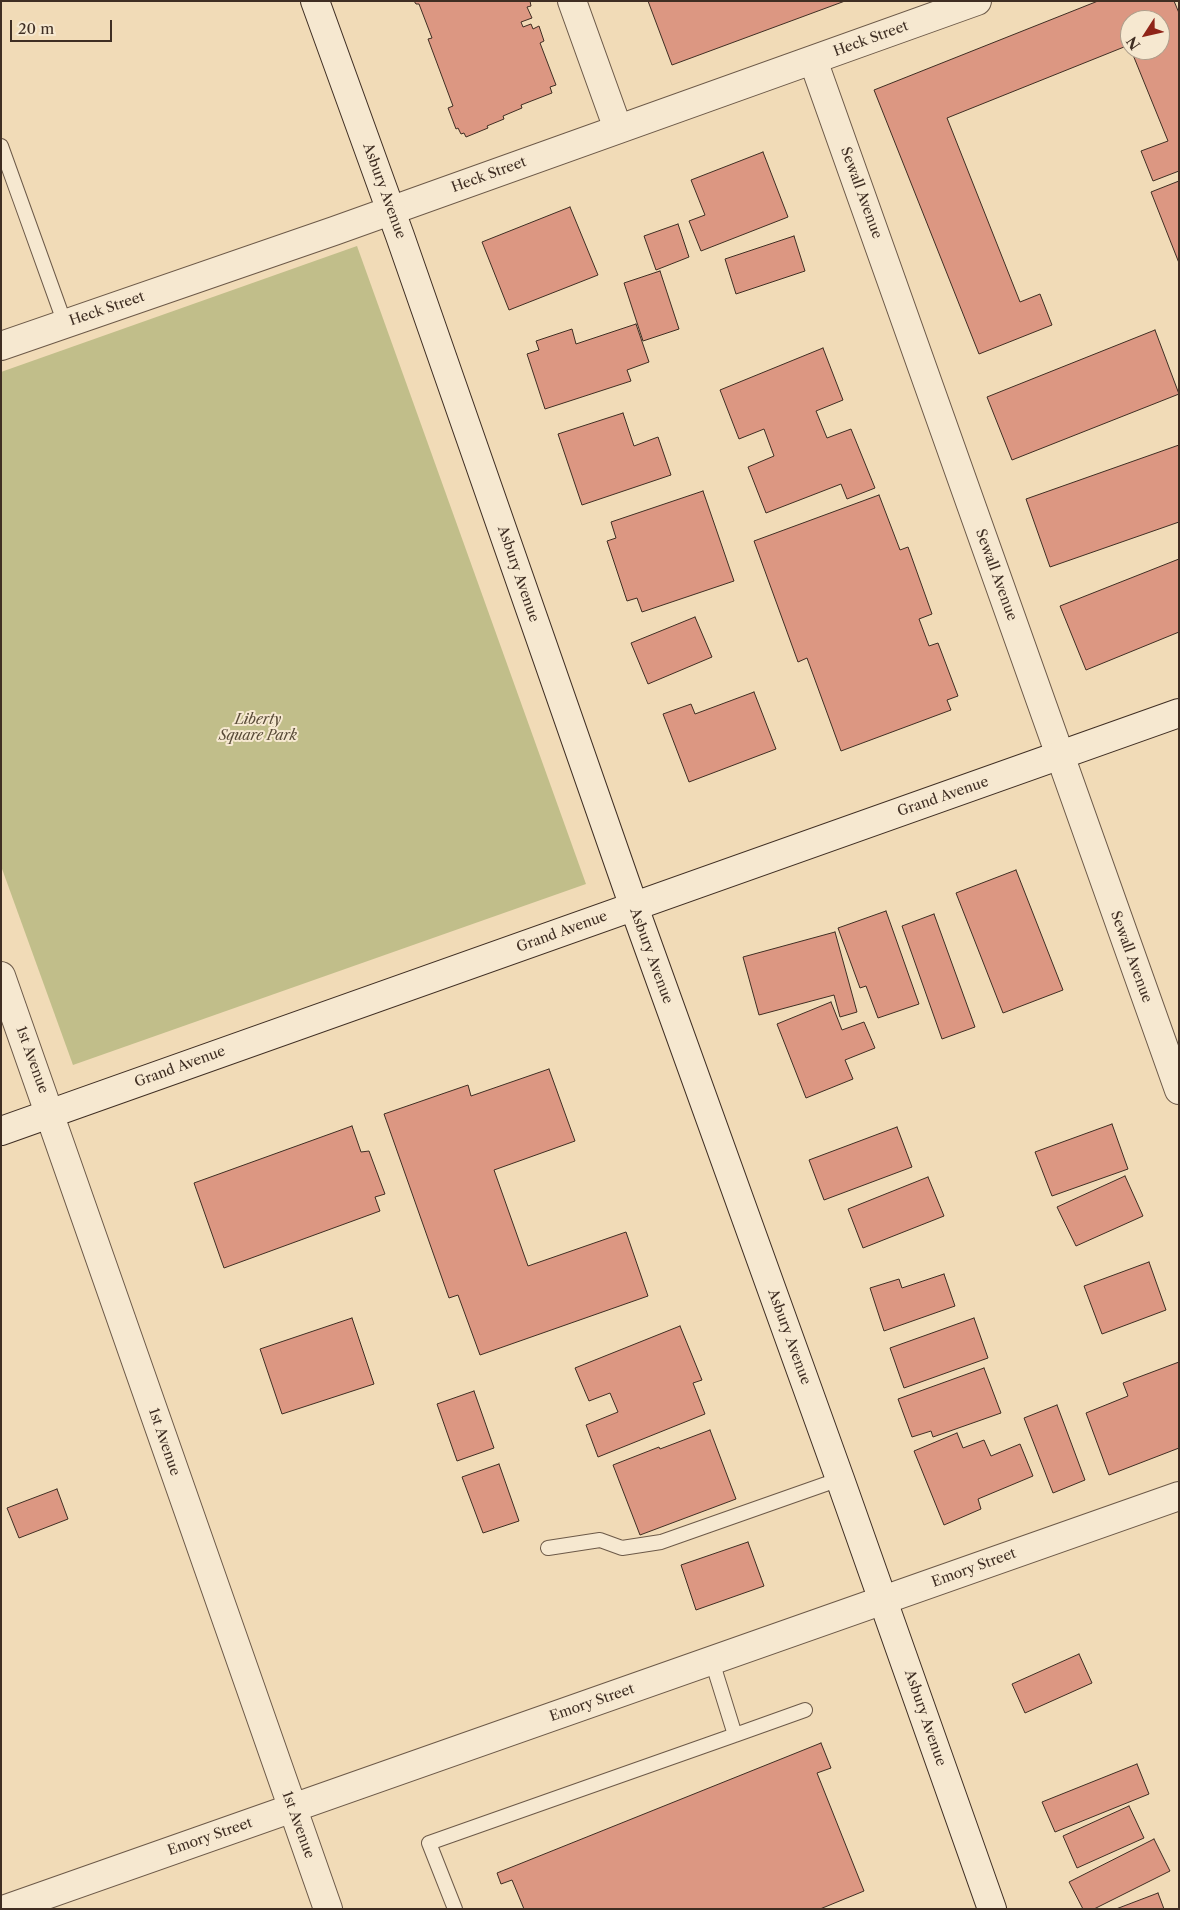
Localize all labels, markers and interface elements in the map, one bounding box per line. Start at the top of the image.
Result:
scale bar [12,10,115,42]
north arrow [1120,10,1170,60]
street label: Heck Street [831,18,911,60]
text: 20 m [18,19,54,38]
text: N [1123,33,1144,53]
street label: Asbury Avenue [359,141,409,241]
street label: Sewall Avenue [837,145,885,241]
street label: Heck Street [449,154,529,196]
street label: Heck Street [67,288,147,330]
street label: Asbury Avenue [494,524,542,624]
street label: Sewall Avenue [972,527,1020,623]
park label: Liberty Square Park [219,712,297,744]
street label: Grand Avenue [895,774,991,820]
street label: Asbury Avenue [626,906,676,1006]
street label: Grand Avenue [514,908,610,956]
street label: Sewall Avenue [1107,909,1155,1005]
street label: 1st Avenue [12,1024,52,1096]
street label: Grand Avenue [132,1043,228,1091]
street label: Asbury Avenue [764,1287,814,1387]
street label: 1st Avenue [145,1406,183,1478]
street label: Emory Street [930,1545,1018,1591]
street label: Asbury Avenue [901,1668,949,1768]
street label: Emory Street [547,1681,637,1725]
street label: 1st Avenue [278,1789,318,1861]
street label: Emory Street [165,1815,255,1859]

